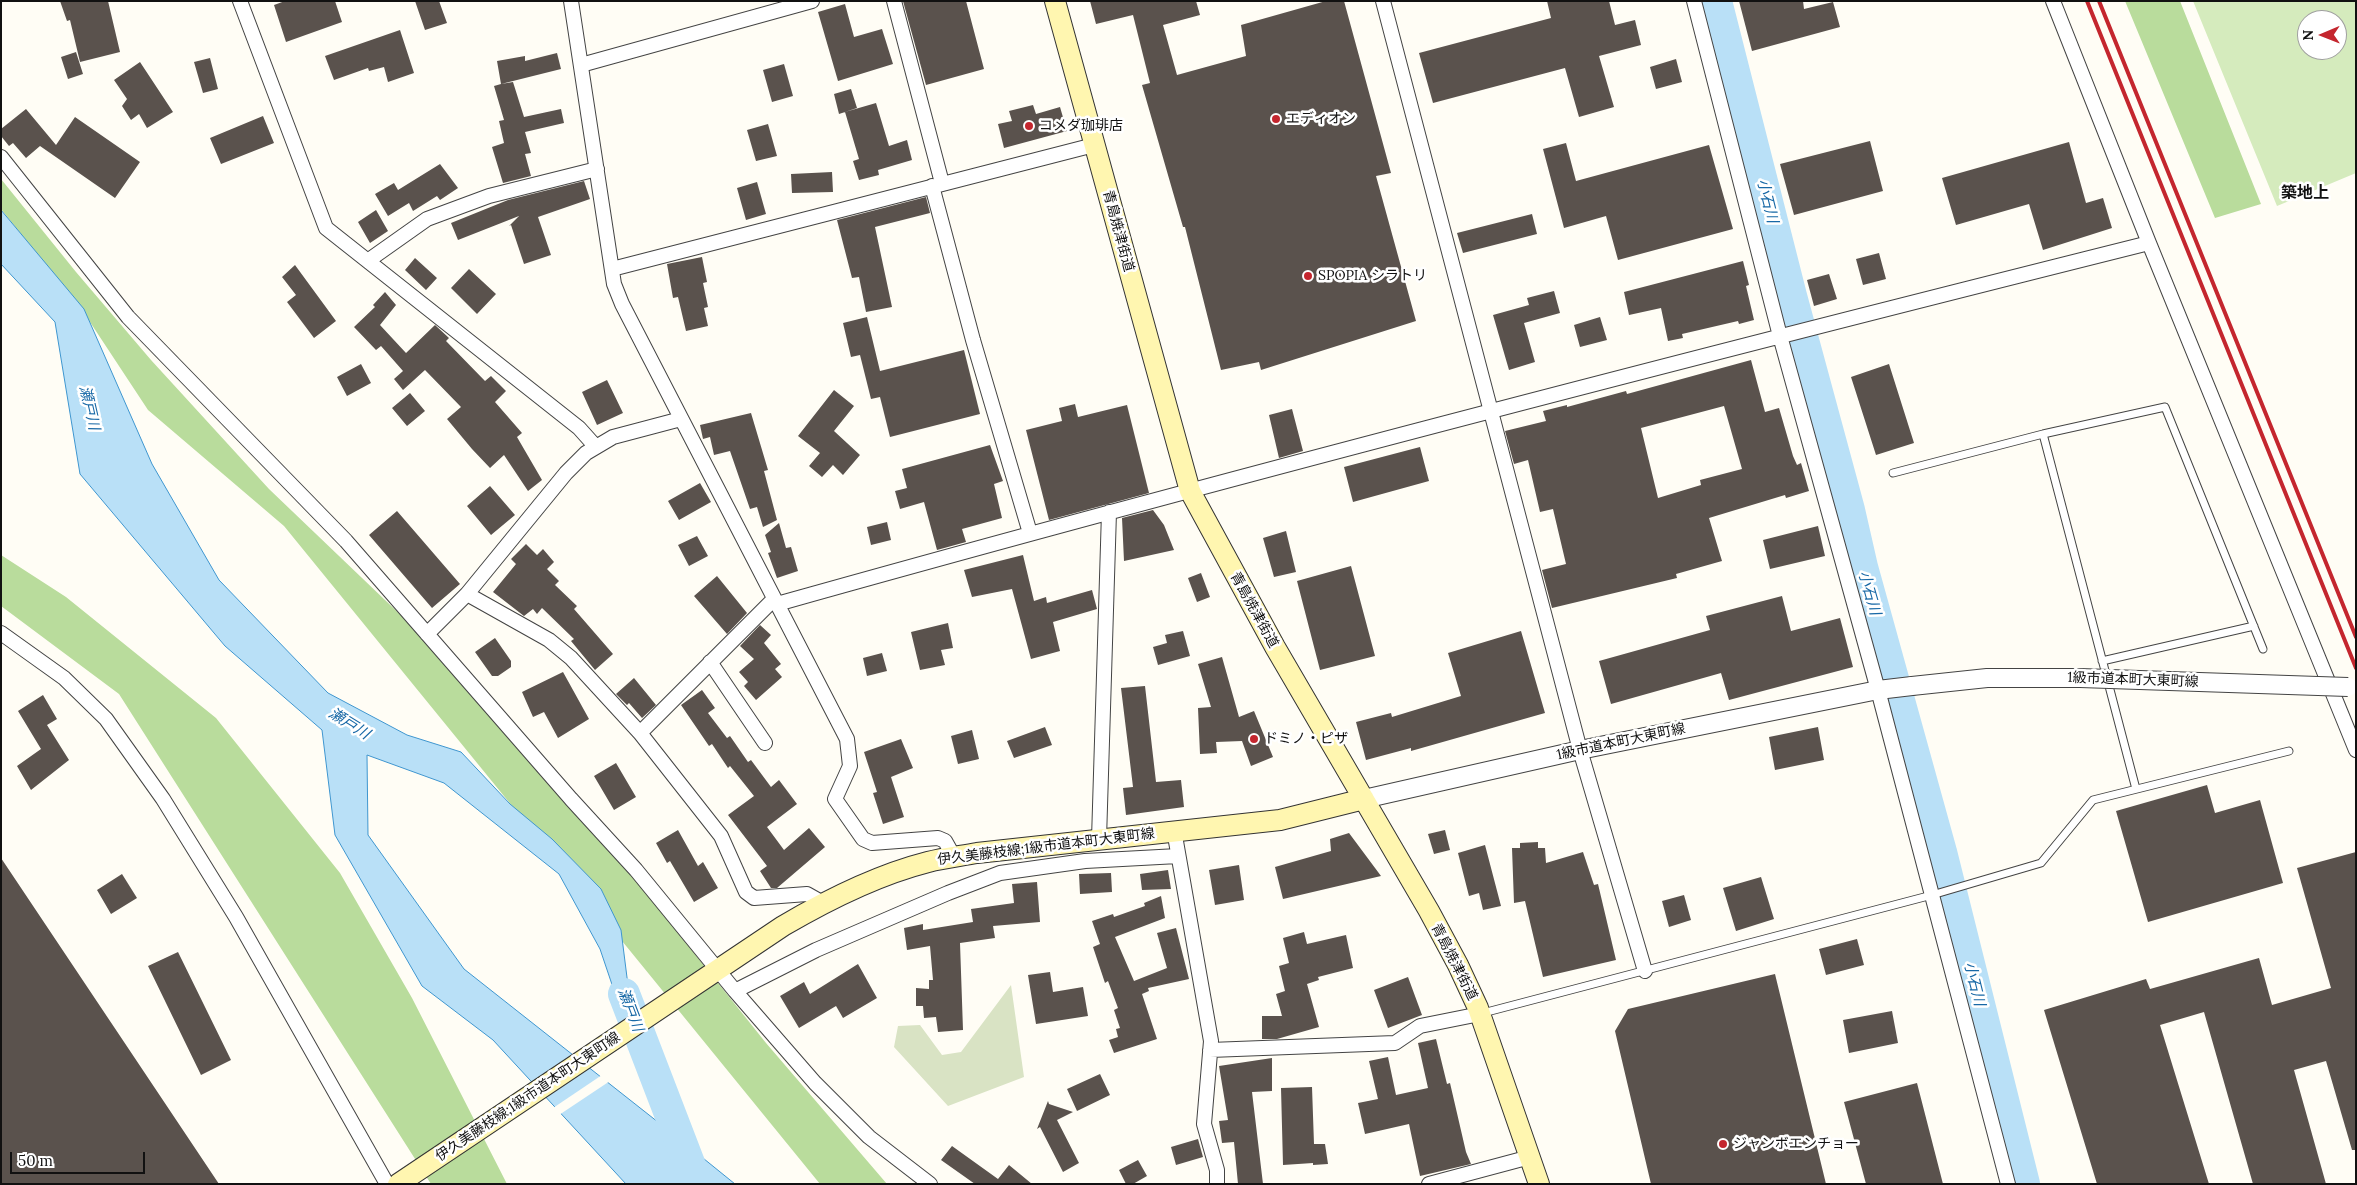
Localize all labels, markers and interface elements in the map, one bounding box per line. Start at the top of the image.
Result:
north arrow [2297,10,2347,60]
text: N [2299,30,2317,41]
place label: エディオン [1286,111,1356,127]
marker: エディオン [1270,113,1282,125]
place label: コメダ珈琲店 [1039,118,1123,134]
marker: コメダ珈琲店 [1023,120,1035,132]
water label: 小石川 [1753,177,1781,225]
district label: 築地上 [2281,183,2329,203]
street label: 青島焼津街道 [1099,188,1137,274]
place label: SPOPIA シラトリ [1318,268,1427,284]
marker: SPOPIA シラトリ [1302,270,1314,282]
water label: 瀬戸川 [75,384,103,432]
street label: 青島焼津街道 [1226,569,1282,651]
water label: 小石川 [1854,569,1884,617]
street label: 1級市道本町大東町線 [2067,669,2199,691]
water label: 瀬戸川 [325,704,373,744]
street label: 1級市道本町大東町線 [1555,720,1687,764]
place label: ドミノ・ピザ [1264,731,1348,747]
marker: ドミノ・ピザ [1248,733,1260,745]
street label: 伊久美藤枝線;1級市道本町大東町線 [936,825,1156,869]
street label: 青島焼津街道 [1427,921,1481,1003]
water label: 小石川 [1960,960,1988,1008]
water label: 瀬戸川 [614,986,646,1034]
street label: 伊久美藤枝線;1級市道本町大東町線 [433,1029,623,1165]
place label: ジャンボエンチョー [1733,1136,1859,1152]
marker: ジャンボエンチョー [1717,1138,1729,1150]
scale bar [12,1142,148,1174]
text: 50 m [18,1151,53,1170]

